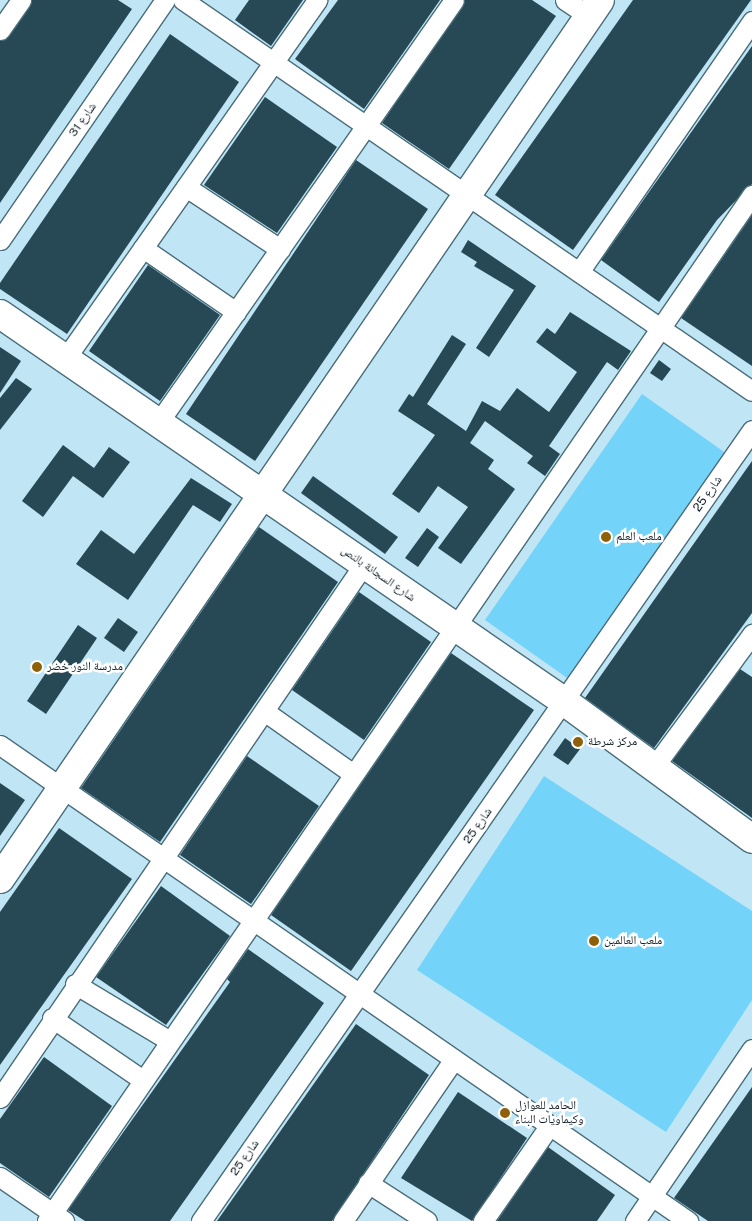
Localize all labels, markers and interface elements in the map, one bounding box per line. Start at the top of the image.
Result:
street label: شارع 31 [66,100,100,140]
street label: شارع 25 [690,473,726,515]
place label: ملعب العلم [616,530,662,544]
marker: ملعب العلم [600,531,612,543]
street label: شارع السجانة بالنص [338,543,418,605]
place label: مدرسة النور خضر [47,660,123,674]
marker: مدرسة النور خضر [31,661,43,673]
place label: مركز شرطة [588,735,637,749]
marker: مركز شرطة [572,736,584,748]
street label: شارع 25 [460,805,496,847]
place label: ملعب العالمين [604,934,662,948]
marker: ملعب العالمين [588,935,600,947]
place label: الحامد للعوازل وكيماويات البناء [515,1099,584,1127]
marker: الحامد للعوازل وكيماويات البناء [499,1107,511,1119]
street label: شارع 25 [227,1137,263,1179]

